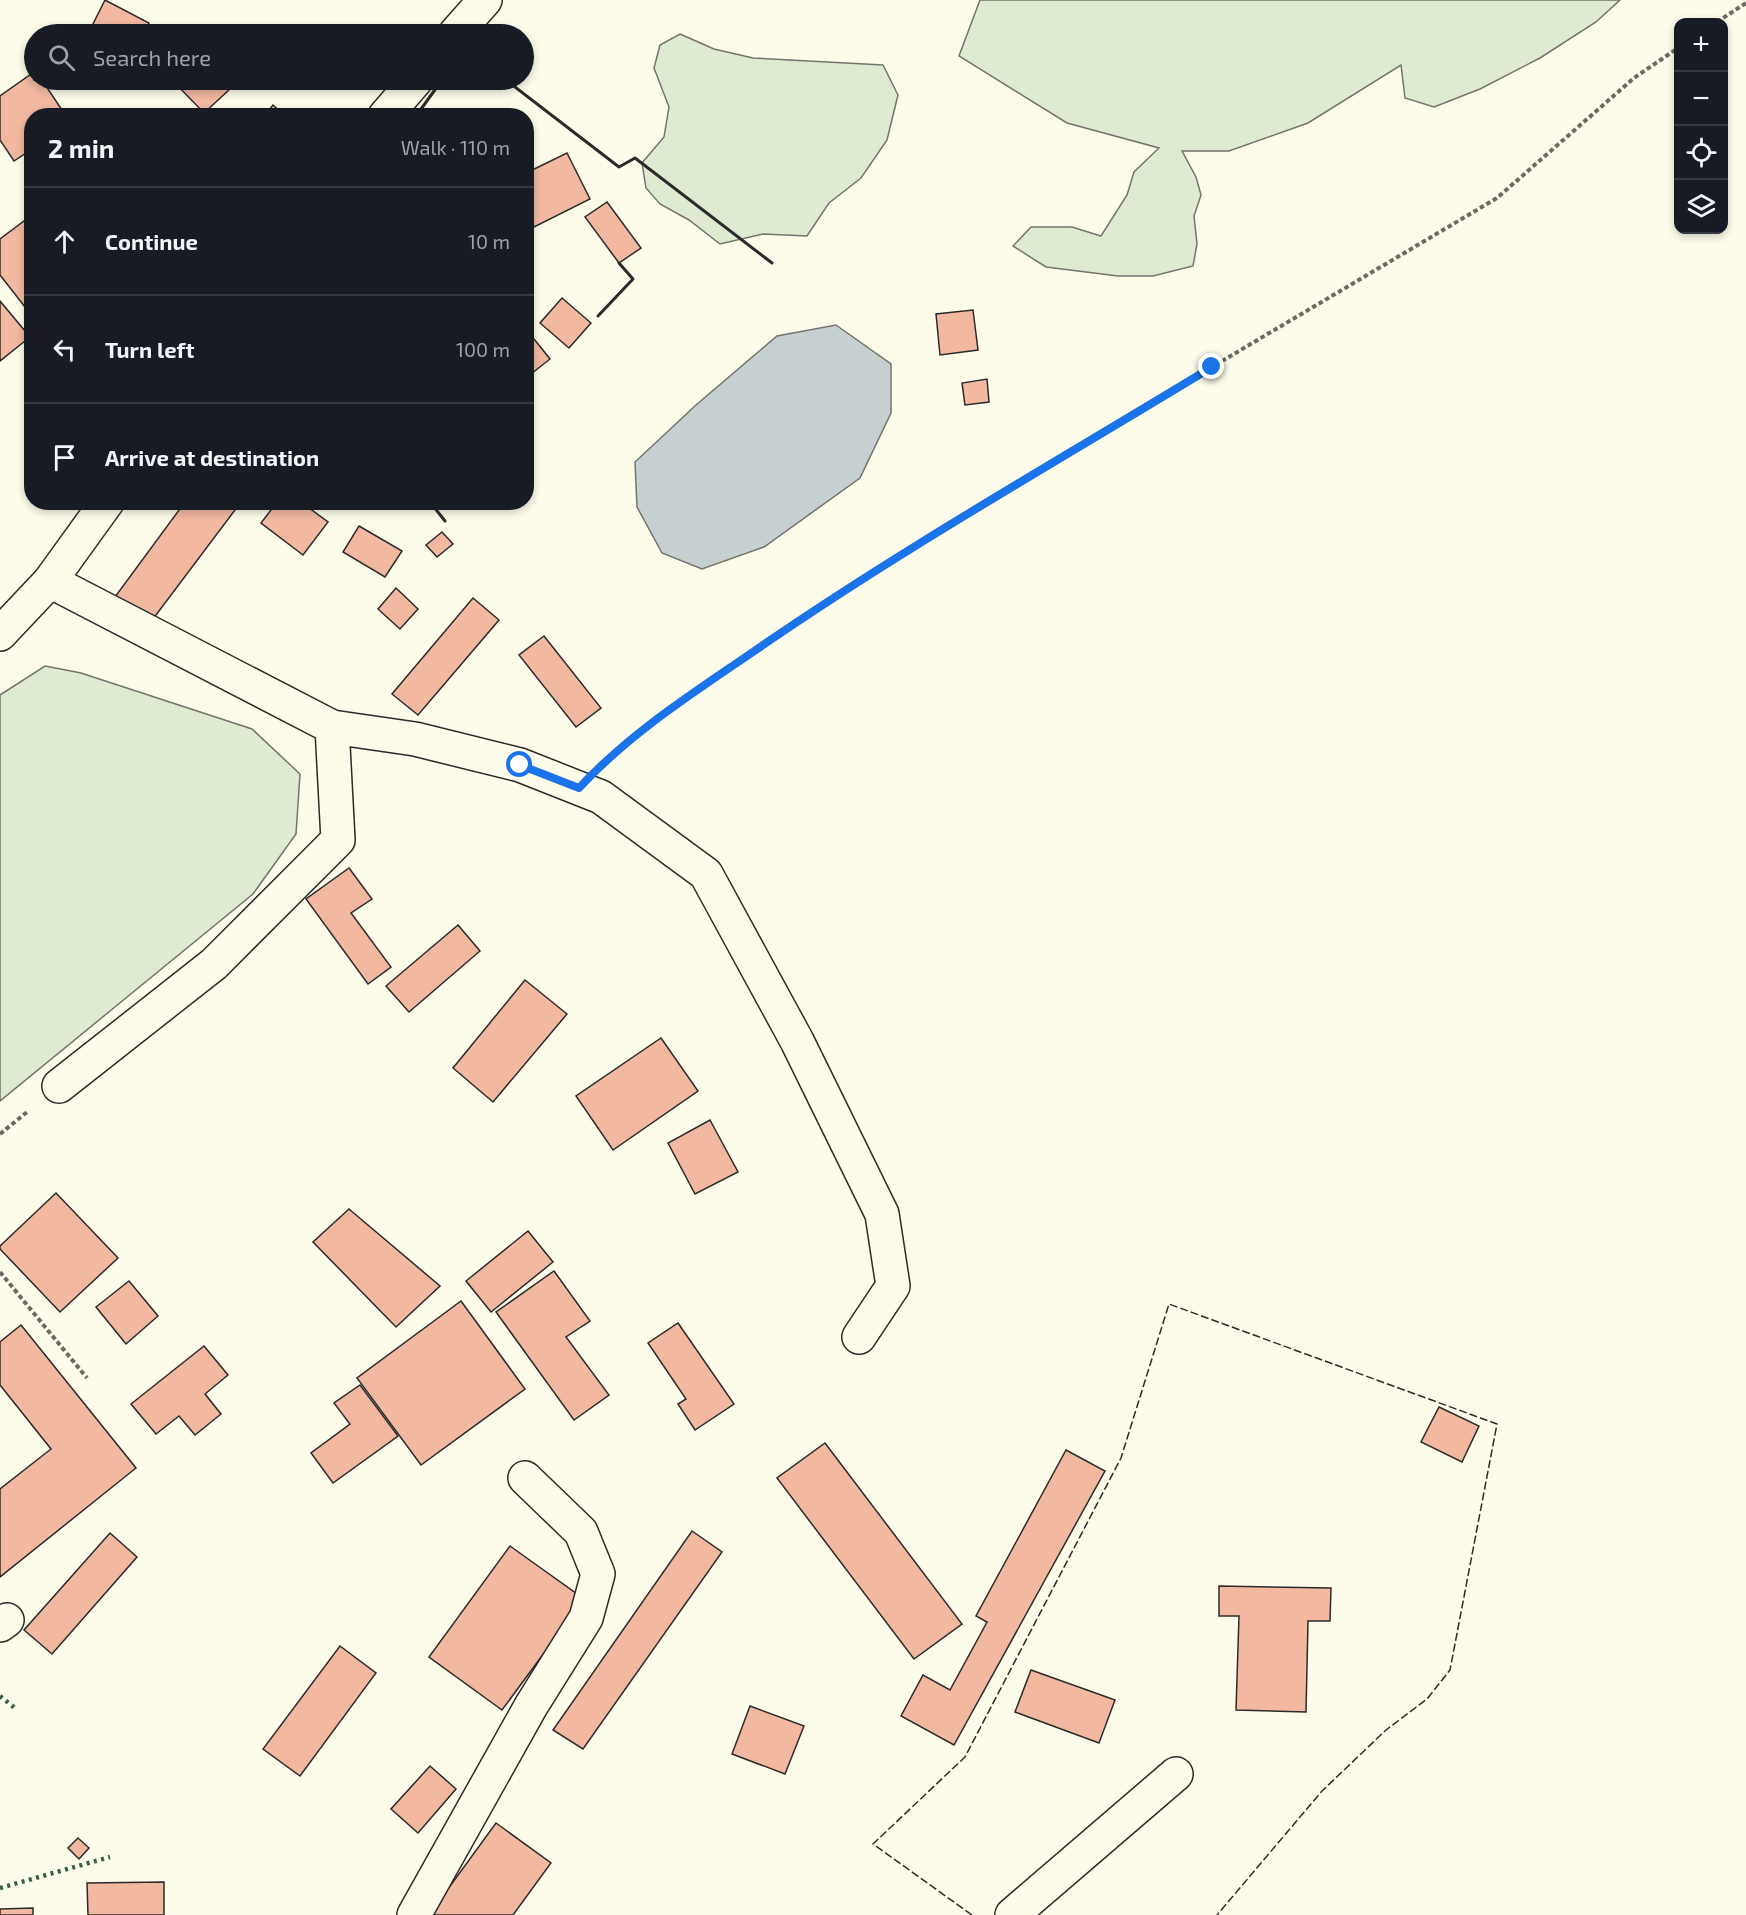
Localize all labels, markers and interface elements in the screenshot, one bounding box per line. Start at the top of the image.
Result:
map controls [1674,18,1728,234]
button: + [1674,18,1728,72]
search box [24,24,534,90]
icon: search [45,41,78,74]
text: Search here [93,44,211,70]
button: − [1674,72,1728,126]
button: locate [1674,126,1728,180]
text: 2 min [48,132,114,163]
text: Walk · 110 m [401,135,510,159]
button: layers [1674,180,1728,234]
icon: ahead [48,225,81,258]
text: Continue [105,228,198,254]
text: 10 m [468,229,510,253]
icon: left [48,333,81,366]
text: Turn left [105,336,194,362]
text: 100 m [456,337,510,361]
route end [1198,353,1224,379]
icon: arrive [48,441,81,474]
text: Arrive at destination [105,444,319,470]
route start [506,751,532,777]

